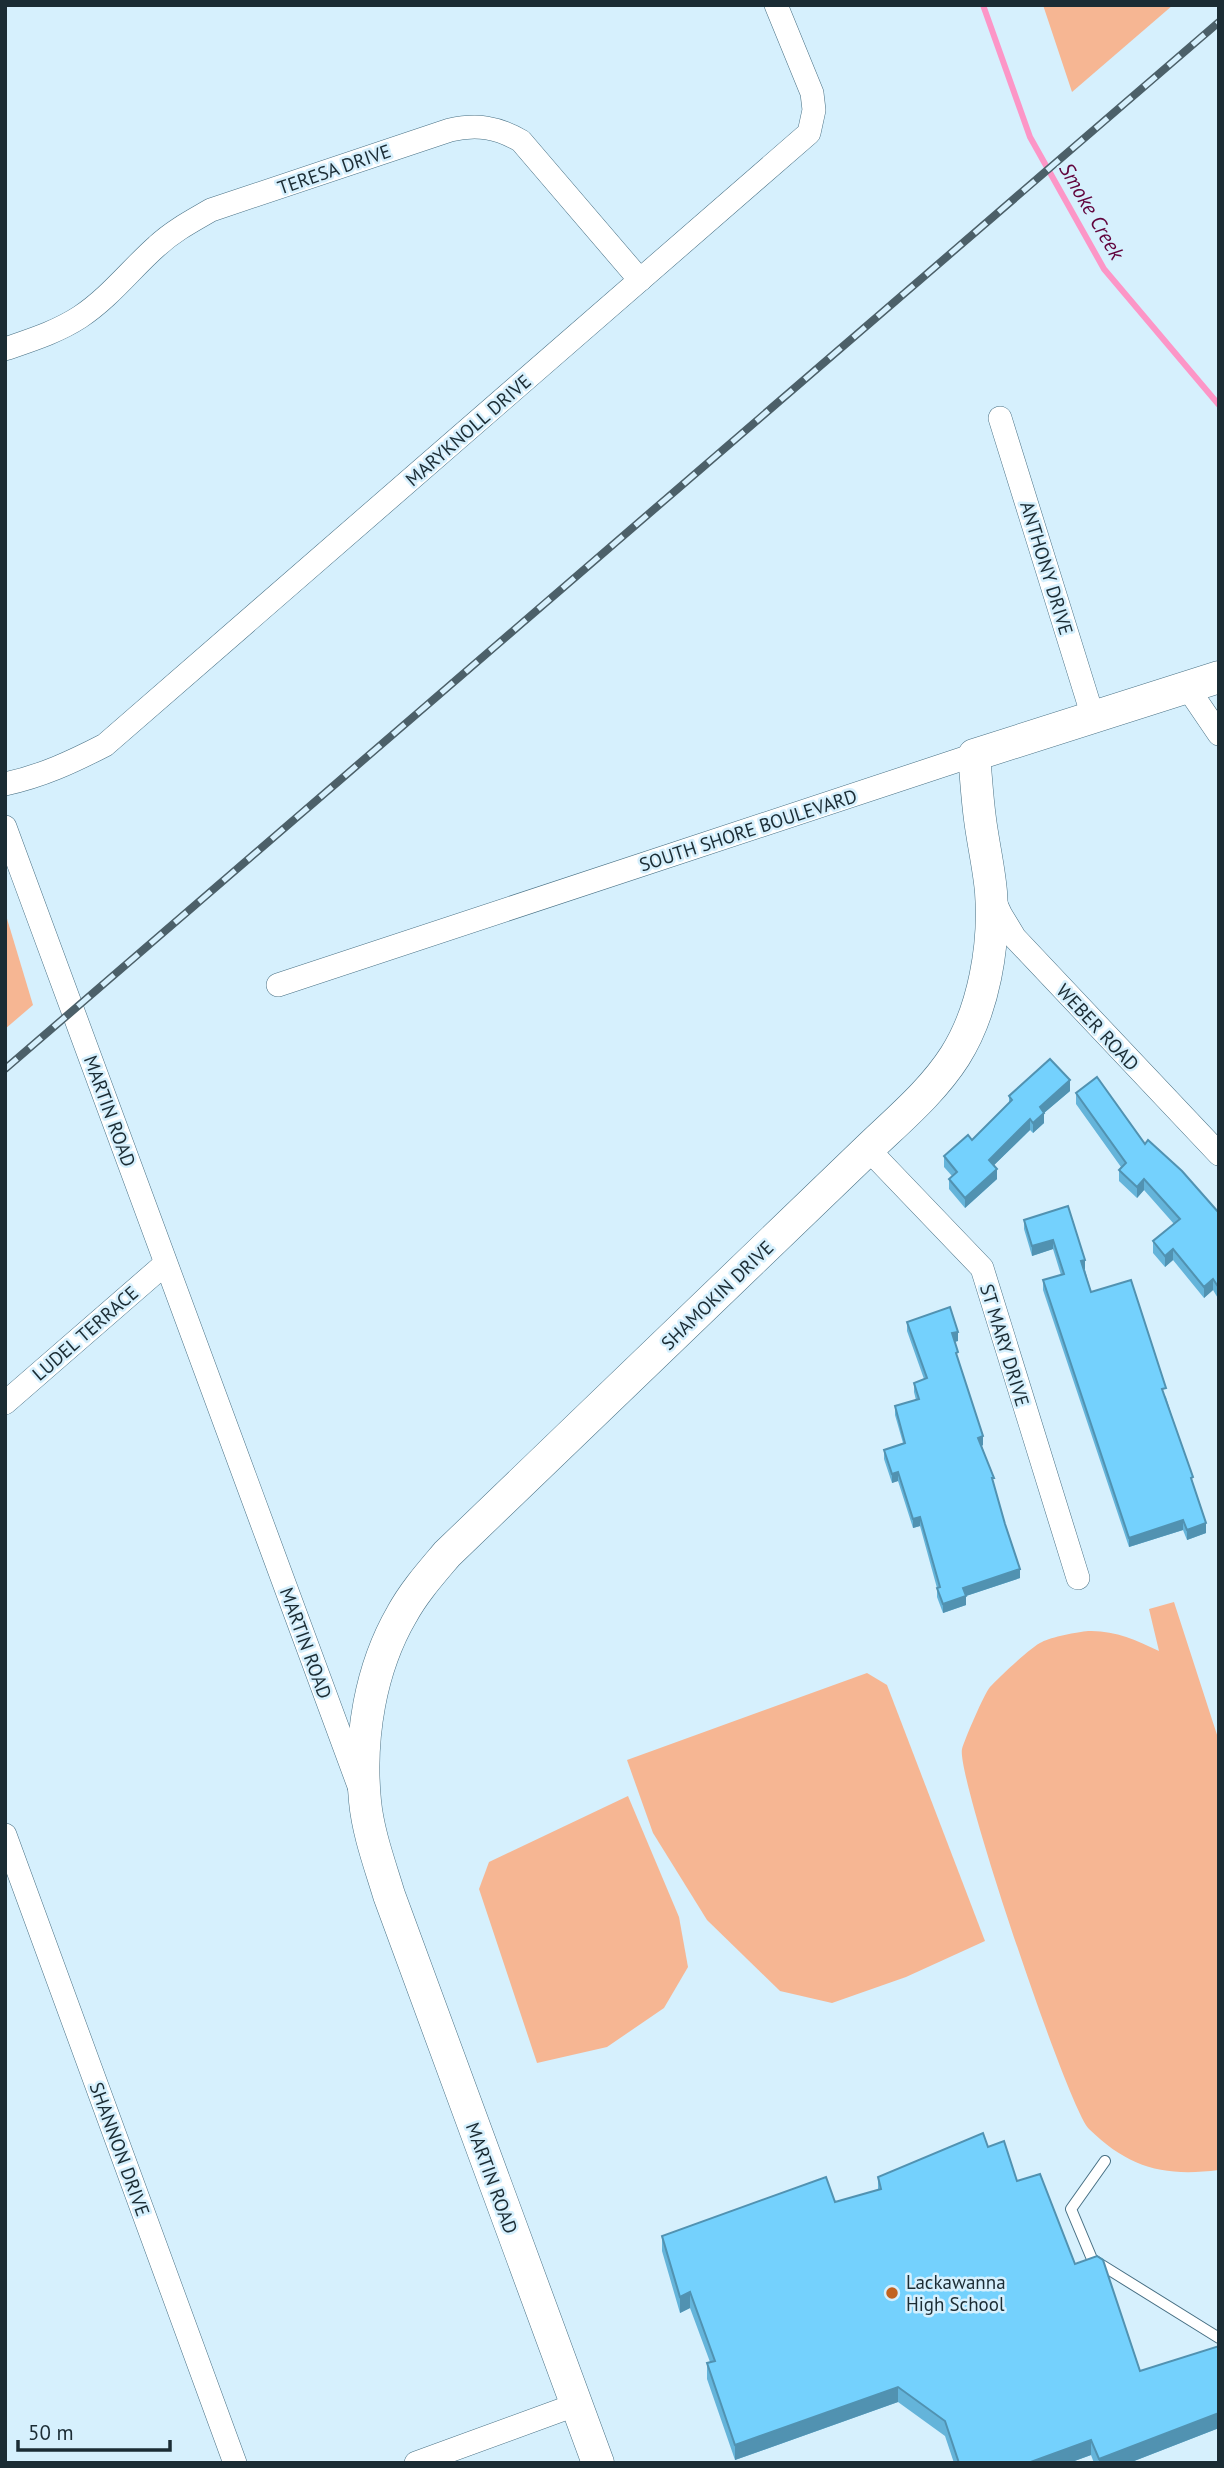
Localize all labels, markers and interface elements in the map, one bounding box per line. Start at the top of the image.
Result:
street label: TERESA DRIVE [274,138,394,200]
water label: Smoke Creek [1053,158,1131,266]
street label: MARYKNOLL DRIVE [400,369,536,491]
street label: ANTHONY DRIVE [1015,498,1079,638]
street label: SOUTH SHORE BOULEVARD [636,783,860,877]
street label: WEBER ROAD [1052,979,1144,1075]
street label: MARTIN ROAD [79,1052,141,1170]
street label: SHAMOKIN DRIVE [656,1235,778,1355]
street label: LUDEL TERRACE [27,1280,143,1386]
street label: ST MARY DRIVE [975,1281,1035,1409]
street label: MARTIN ROAD [275,1584,337,1702]
street label: SHANNON DRIVE [85,2079,155,2219]
street label: MARTIN ROAD [461,2119,523,2237]
place label: Lackawanna High School [906,2270,1006,2316]
marker: Lackawanna High School [884,2285,900,2301]
scale bar [18,2408,170,2452]
text: 50 m [28,2419,74,2446]

